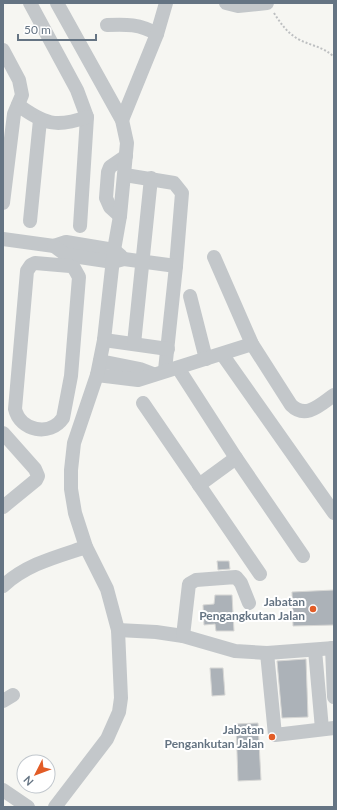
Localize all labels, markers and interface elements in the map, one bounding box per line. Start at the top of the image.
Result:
scale bar [18,16,96,42]
text: 50 m [24,22,51,37]
place label: Jabatan Pengangkutan Jalan [199,594,305,623]
marker: Jabatan Pengangkutan Jalan [308,604,318,614]
place label: Jabatan Pengankutan Jalan [165,722,264,751]
marker: Jabatan Pengankutan Jalan [267,732,277,742]
north arrow [16,754,56,794]
text: N [21,774,36,789]

